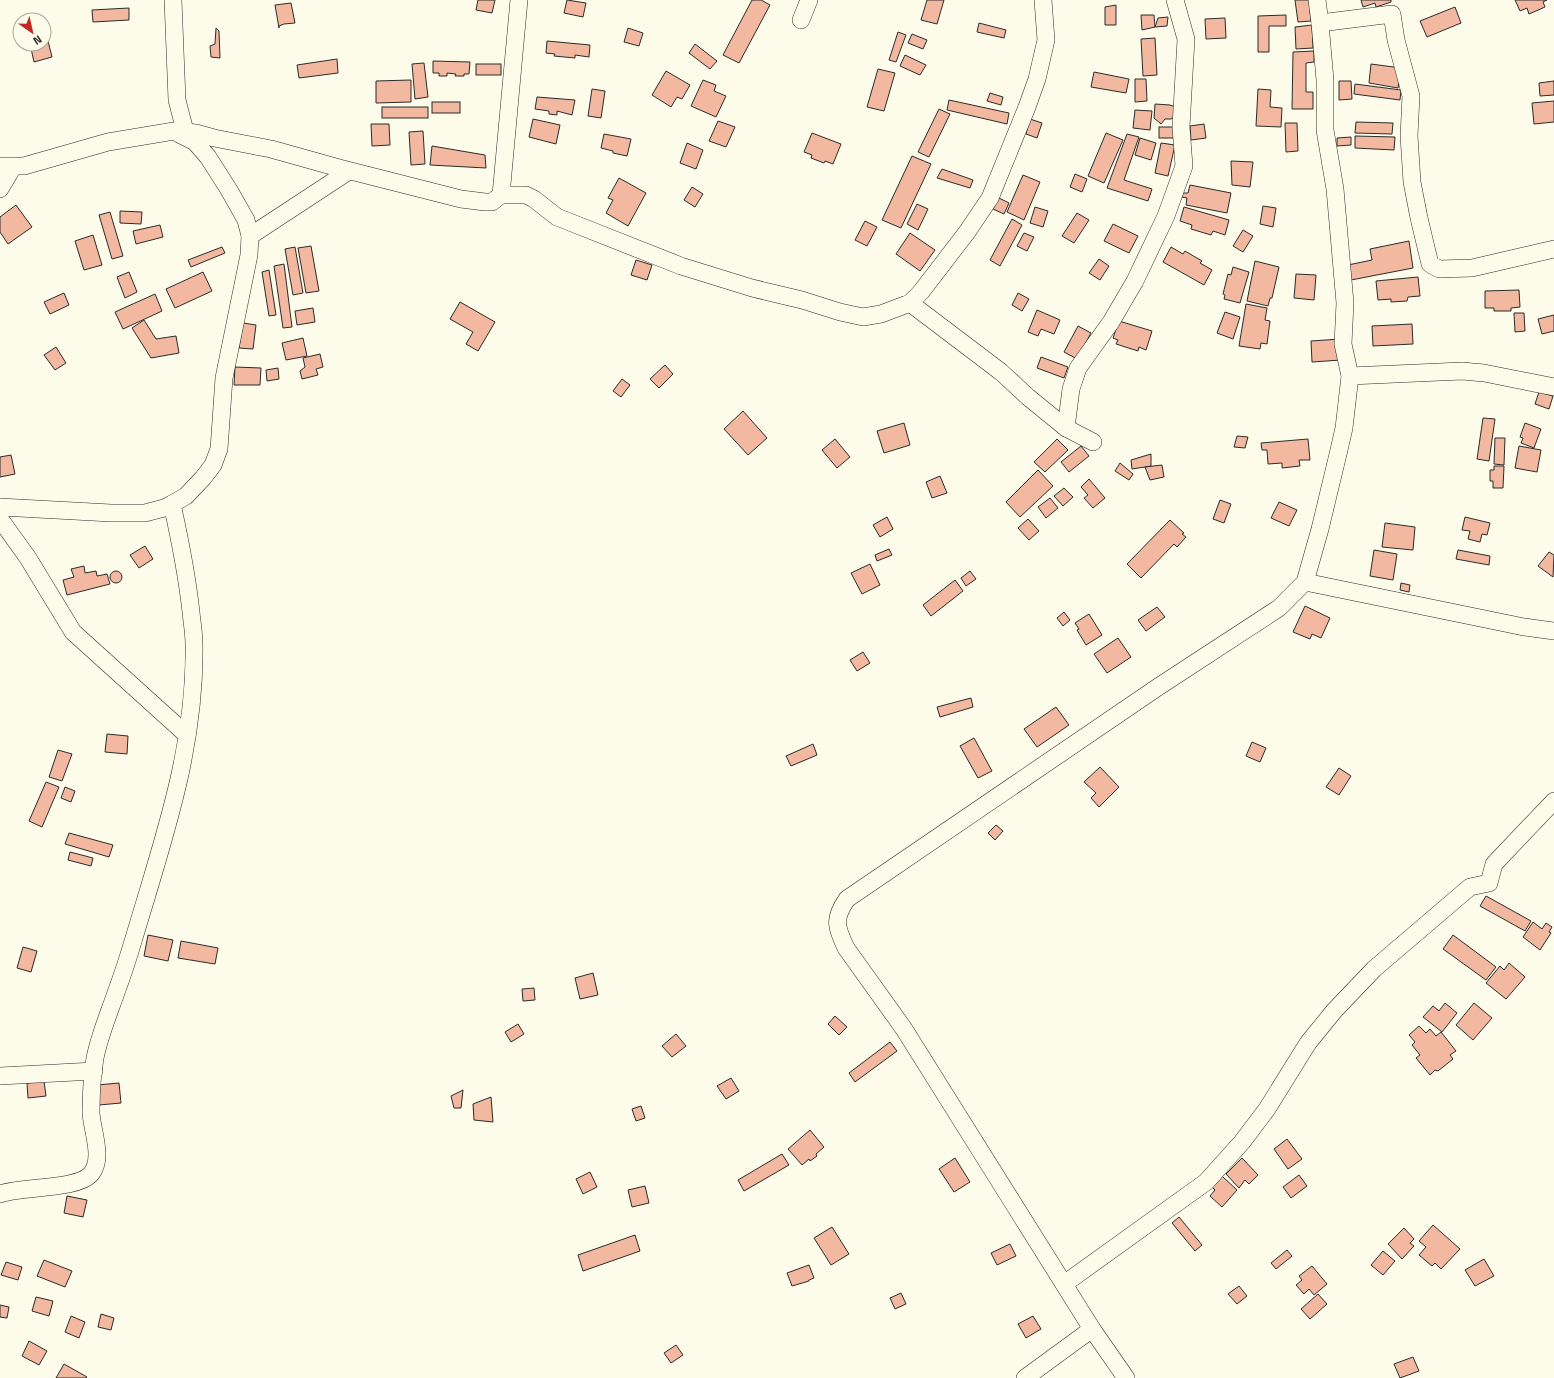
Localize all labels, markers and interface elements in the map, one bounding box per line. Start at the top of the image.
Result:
north arrow [12,12,52,52]
text: N [30,32,45,49]

